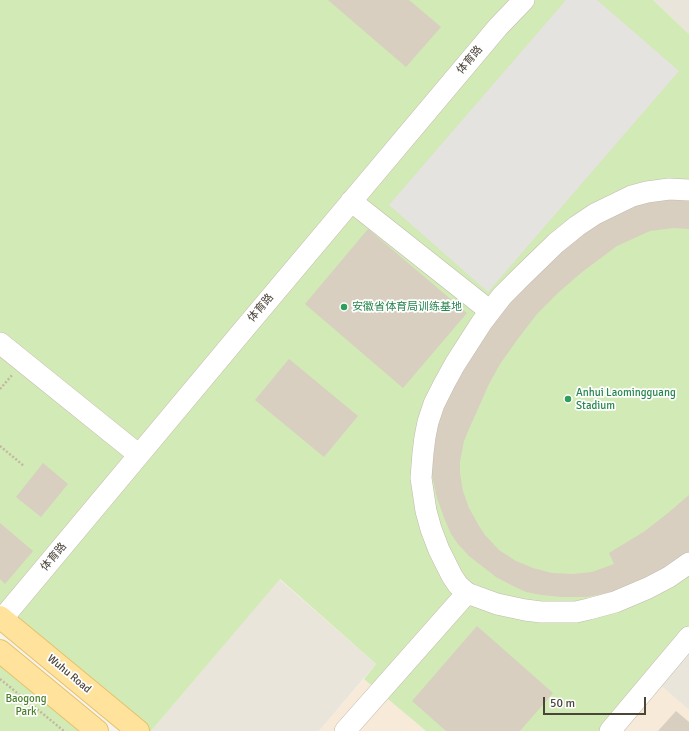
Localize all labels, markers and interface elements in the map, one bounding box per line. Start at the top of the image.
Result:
street label: 体育路 [454,43,486,77]
street label: 体育路 [245,291,277,325]
place label: 安徽省体育局训练基地 [352,300,462,314]
marker: 安徽省体育局训练基地 [339,302,349,312]
place label: Anhui Laomingguang Stadium [576,386,676,412]
marker: Anhui Laomingguang Stadium [563,394,573,404]
street label: 体育路 [38,540,70,574]
street label: Wuhu Road [44,652,94,696]
scale bar [545,689,648,715]
park label: Baogong Park [5,692,47,718]
text: 50 m [550,696,575,711]

